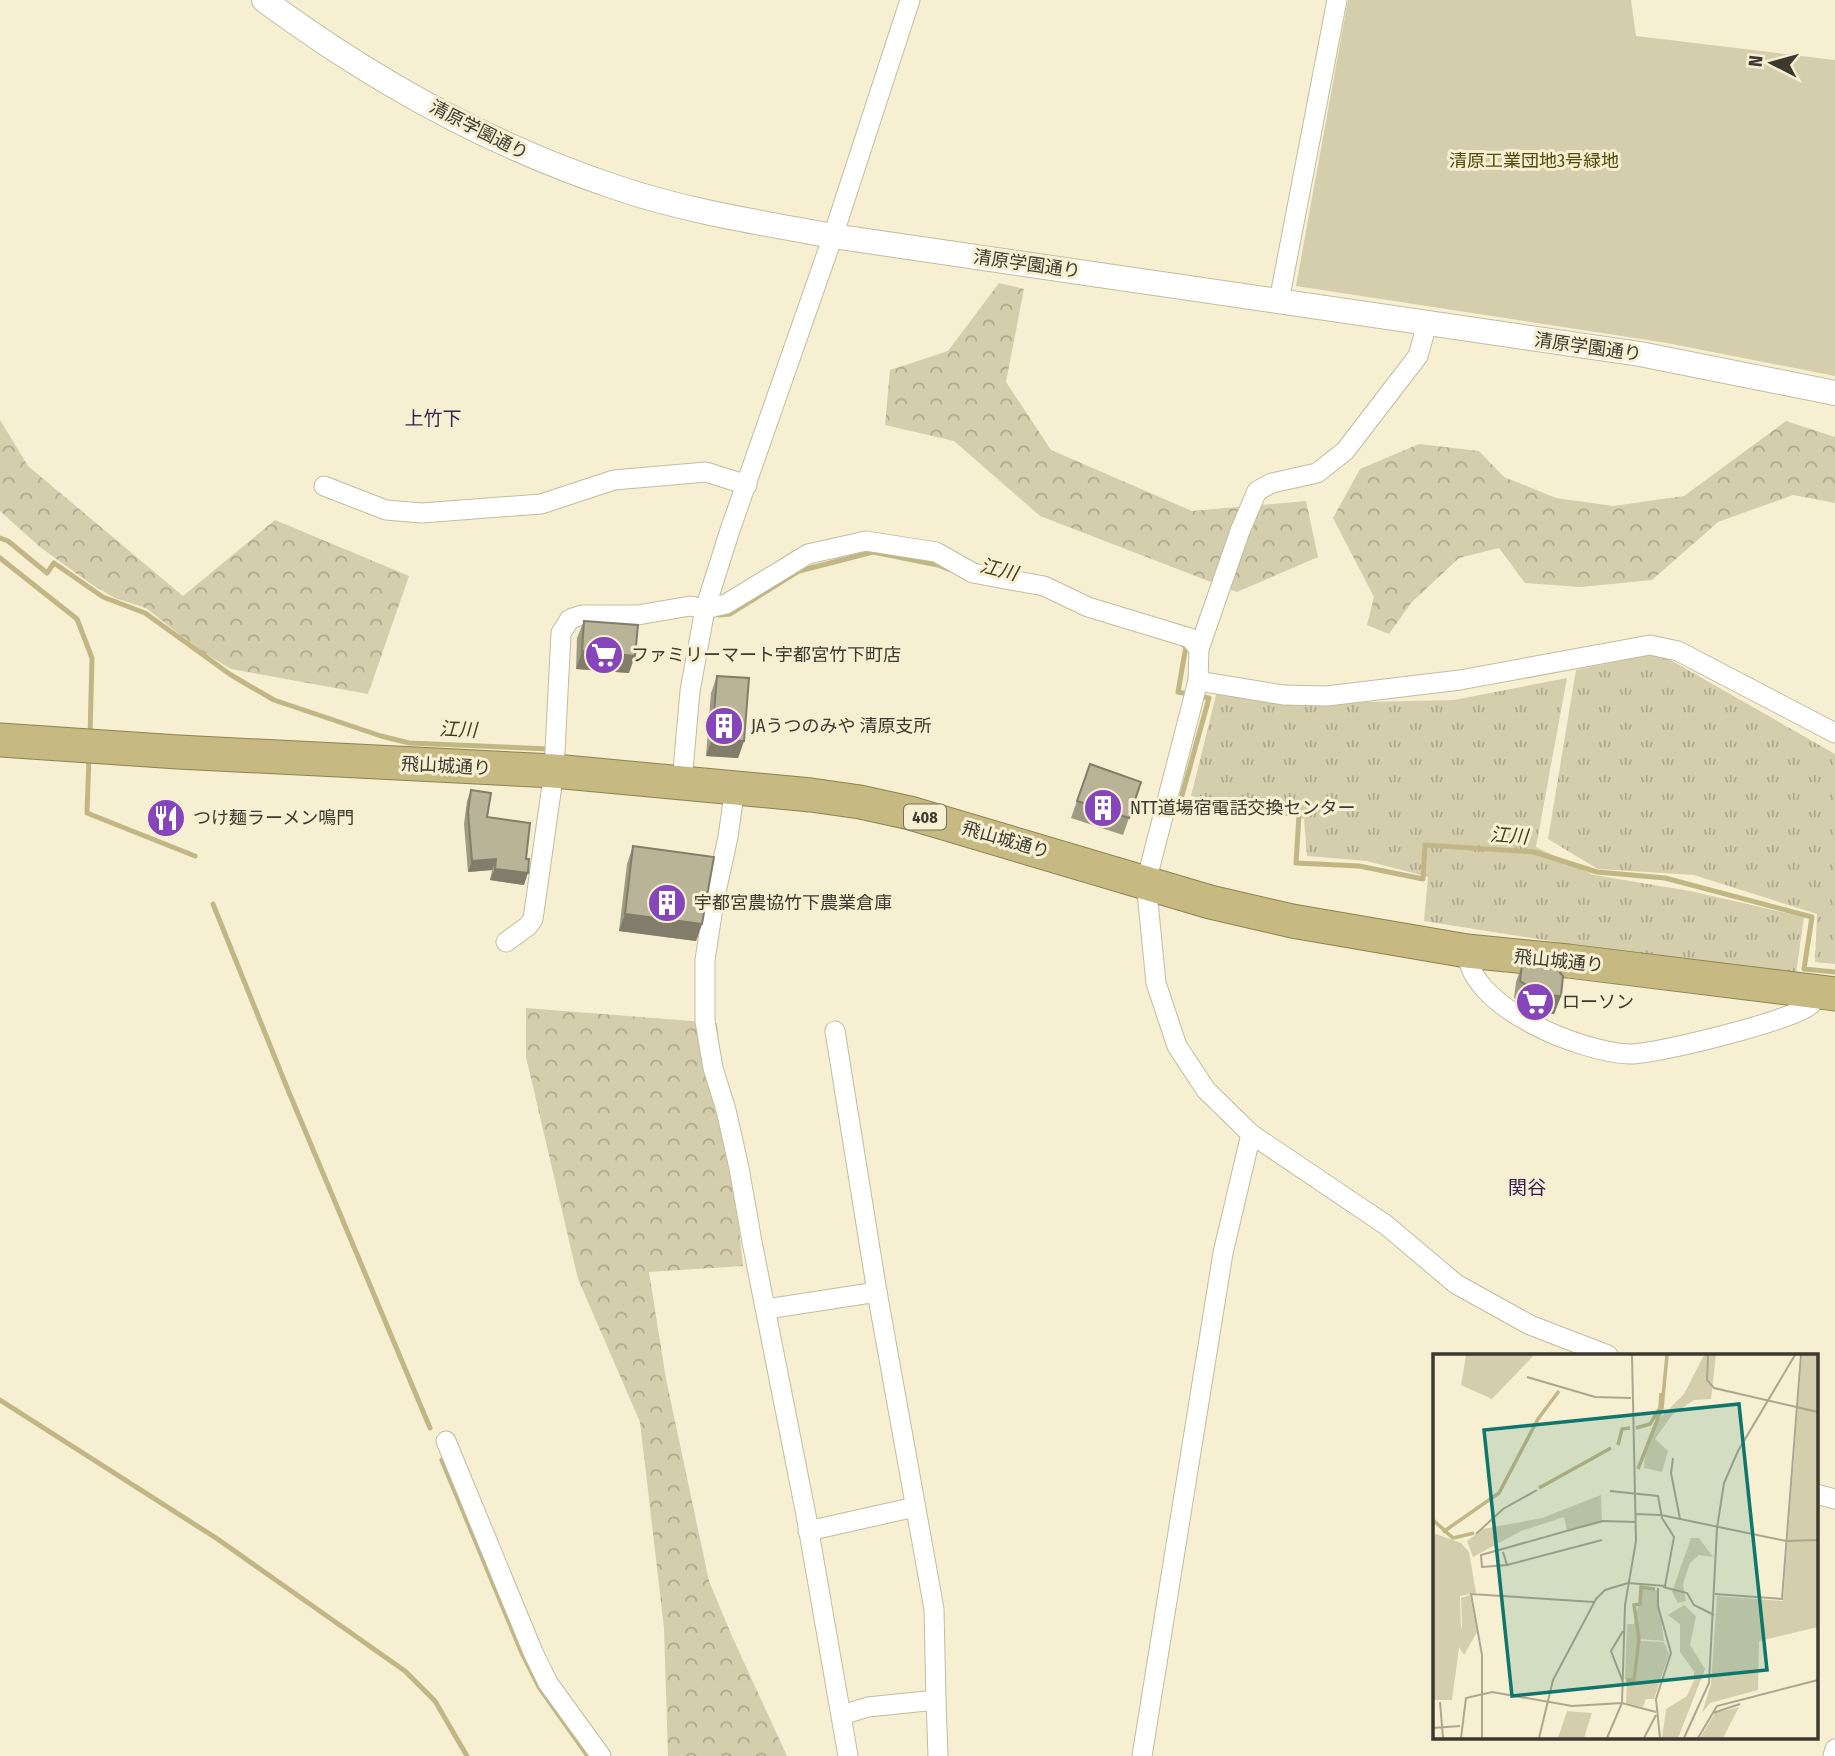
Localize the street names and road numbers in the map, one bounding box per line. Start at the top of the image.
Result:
street label: 清原学園通り [426,96,532,164]
street label: 清原学園通り [972,246,1082,282]
street label: 清原学園通り [1533,329,1643,365]
street label: 飛山城通り [400,753,492,779]
road number: 408 [904,804,946,830]
street label: 飛山城通り [960,817,1052,863]
street label: 飛山城通り [1513,945,1605,977]

